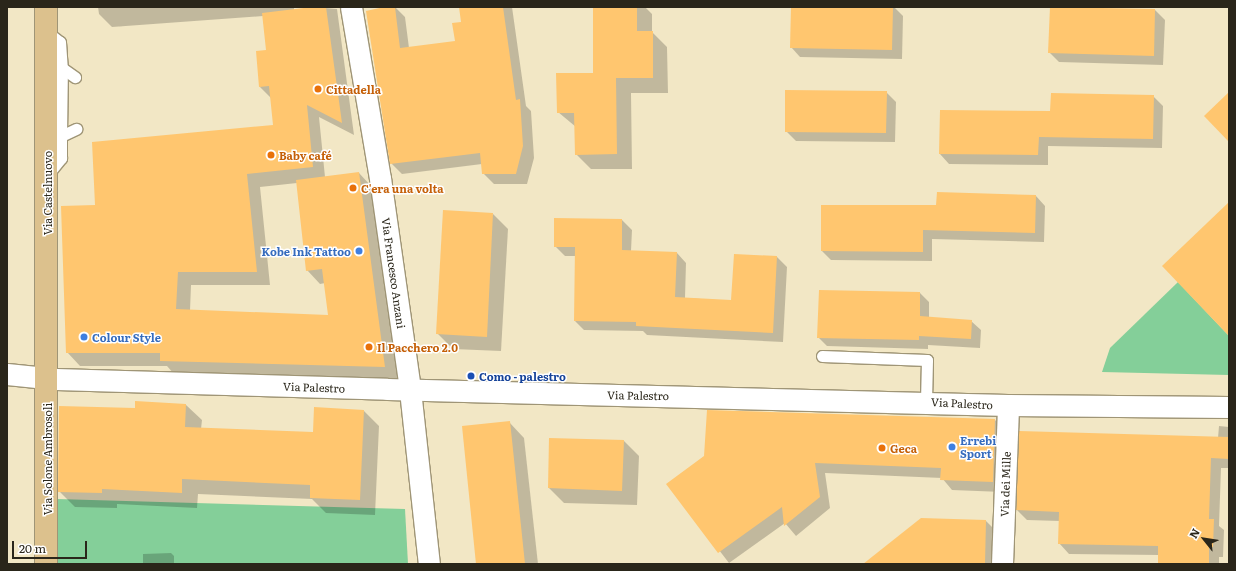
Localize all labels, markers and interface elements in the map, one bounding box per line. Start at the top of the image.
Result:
place label: Cittadella [326,82,381,96]
marker: Cittadella [313,84,323,94]
place label: Baby café [279,148,332,162]
marker: Baby café [266,150,276,160]
street label: Via Castelnuovo [40,151,54,235]
place label: C'era una volta [361,181,444,195]
marker: C'era una volta [348,183,358,193]
street label: Via Francesco Anzani [380,217,408,329]
place label: Kobe Ink Tattoo [262,244,351,258]
marker: Kobe Ink Tattoo [354,246,364,256]
place label: Colour Style [92,330,161,344]
marker: Colour Style [79,332,89,342]
place label: Il Pacchero 2.0 [377,340,458,354]
marker: Il Pacchero 2.0 [364,342,374,352]
place label: Como - palestro [479,369,566,383]
marker: Como - palestro [466,371,476,381]
street label: Via Palestro [283,379,345,395]
street label: Via Palestro [607,388,669,402]
street label: Via Palestro [931,395,993,411]
street label: Via Solone Ambrosoli [40,403,54,515]
place label: Errebi Sport [960,434,996,460]
place label: Geca [890,441,917,455]
marker: Errebi Sport [947,442,957,452]
marker: Geca [877,443,887,453]
street label: Via dei Mille [997,451,1013,517]
north arrow [1184,519,1224,559]
text: N [1184,525,1203,541]
scale bar [14,533,89,559]
text: 20 m [19,539,46,557]

